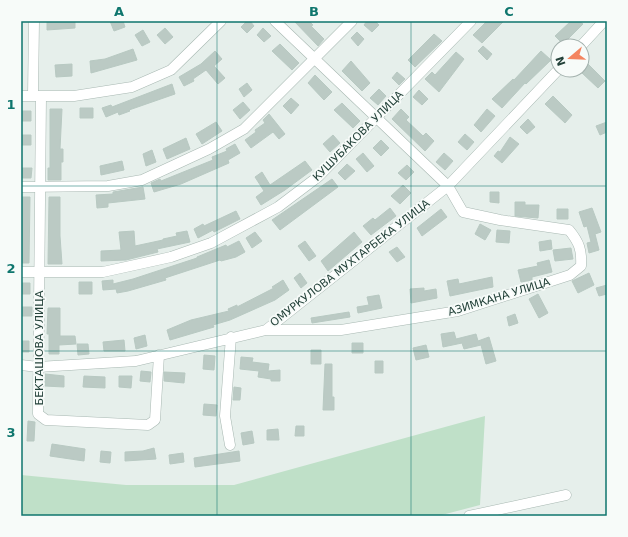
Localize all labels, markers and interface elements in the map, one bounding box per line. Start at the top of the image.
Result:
text: A [114,4,124,19]
text: B [309,4,319,19]
text: C [504,4,514,19]
north arrow [550,38,590,78]
text: N [553,55,569,68]
street label: КУШУБАКОВА УЛИЦА [310,88,406,184]
text: 1 [6,97,16,112]
street label: ОМУРКУЛОВА МУХТАРБЕКА УЛИЦА [268,196,433,329]
text: 2 [6,261,16,276]
street label: АЗИМКАНА УЛИЦА [446,275,552,319]
street label: БЕКТАШОВА УЛИЦА [33,290,46,405]
text: 3 [6,425,16,440]

